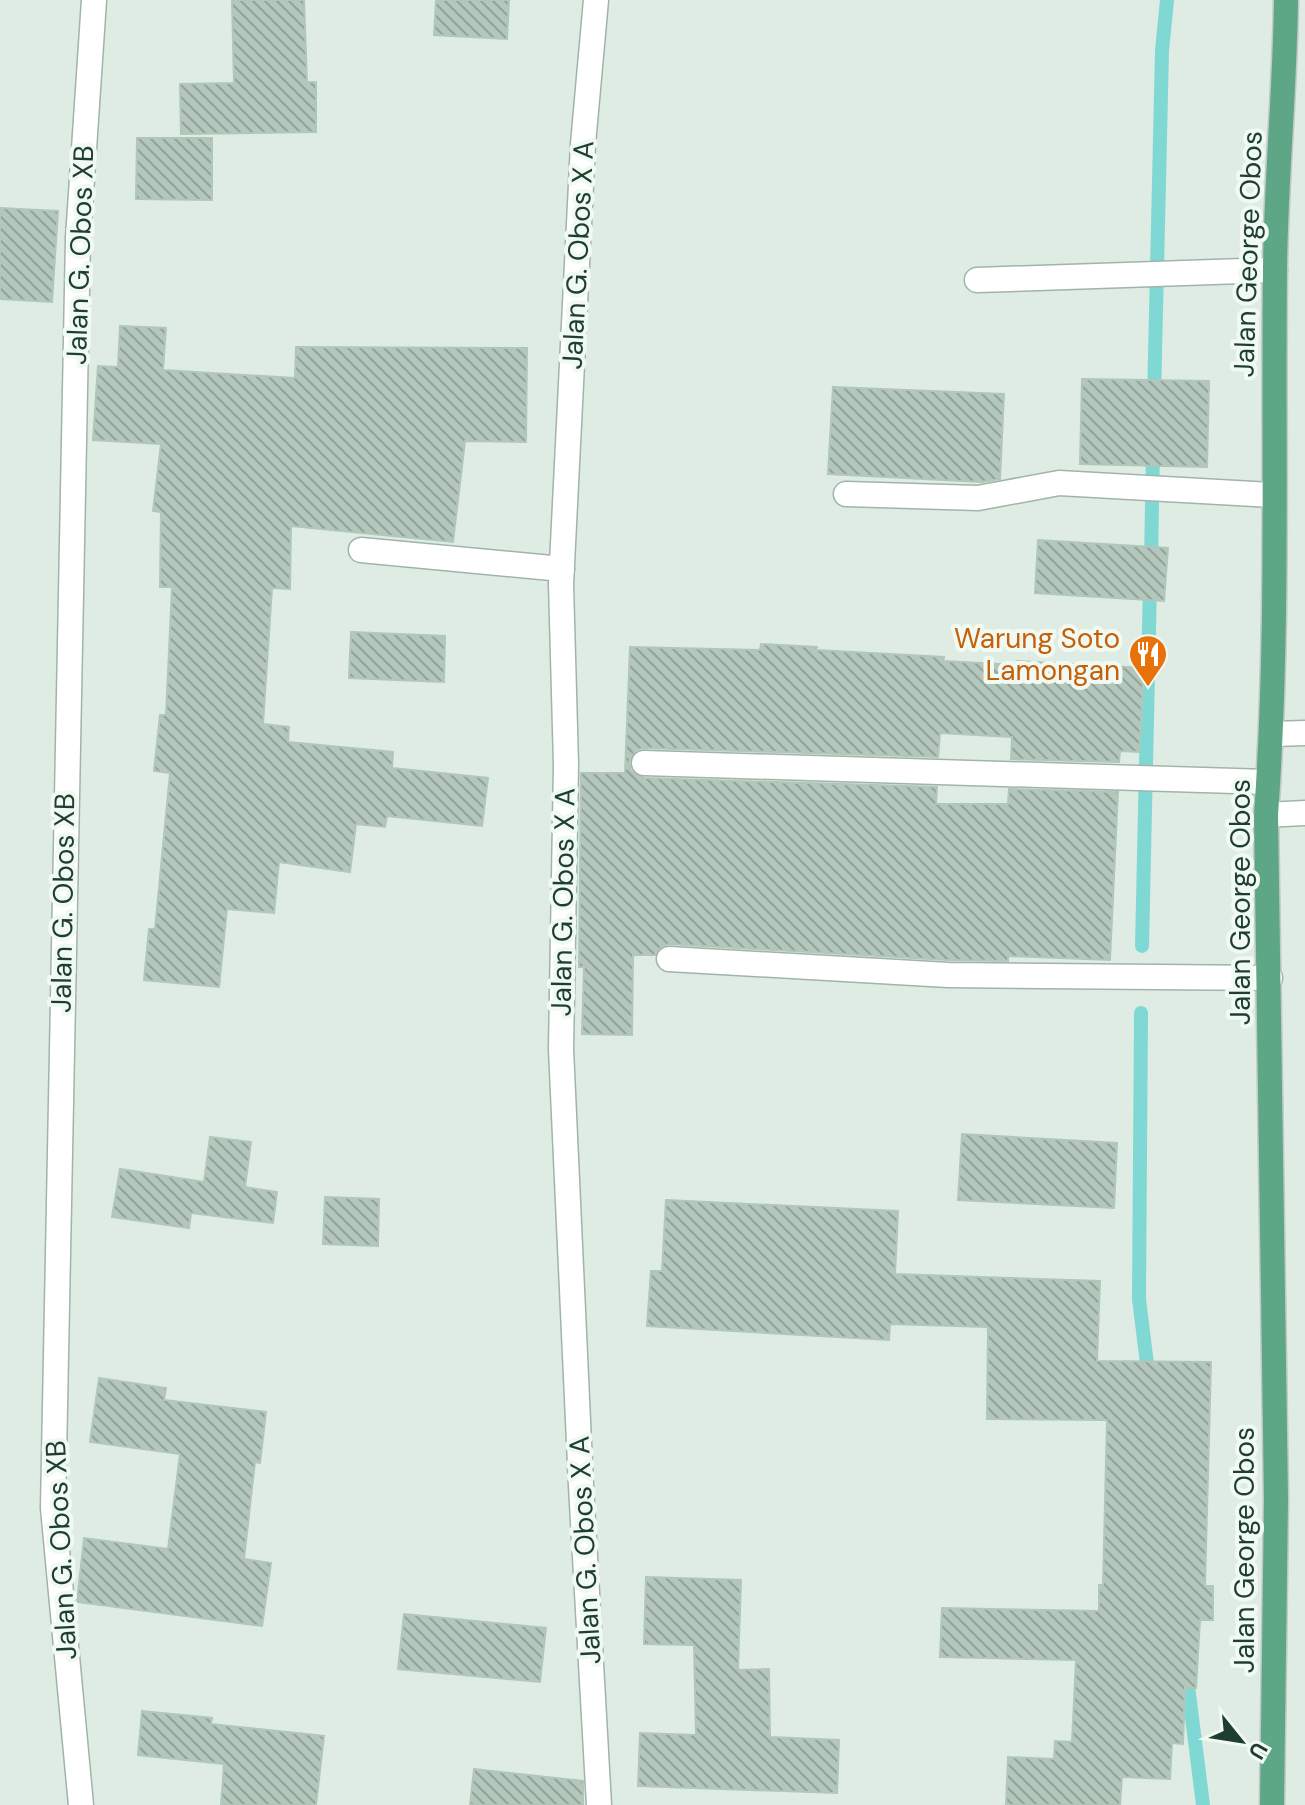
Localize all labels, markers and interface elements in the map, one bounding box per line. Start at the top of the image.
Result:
street label: Jalan George Obos [1225,130,1271,378]
street label: Jalan G. Obos X A [554,140,602,370]
street label: Jalan G. Obos XB [58,145,102,365]
place label: Warung Soto Lamongan [954,620,1120,689]
restaurant icon: Warung Soto Lamongan [1127,633,1169,688]
street label: Jalan George Obos [1222,779,1259,1025]
street label: Jalan G. Obos X A [543,787,583,1017]
street label: Jalan G. Obos XB [43,793,83,1013]
street label: Jalan George Obos [1226,1427,1263,1673]
street label: Jalan G. Obos X A [561,1435,609,1665]
street label: Jalan G. Obos XB [37,1439,85,1661]
north arrow [1201,1701,1281,1781]
text: U [1242,1737,1274,1765]

